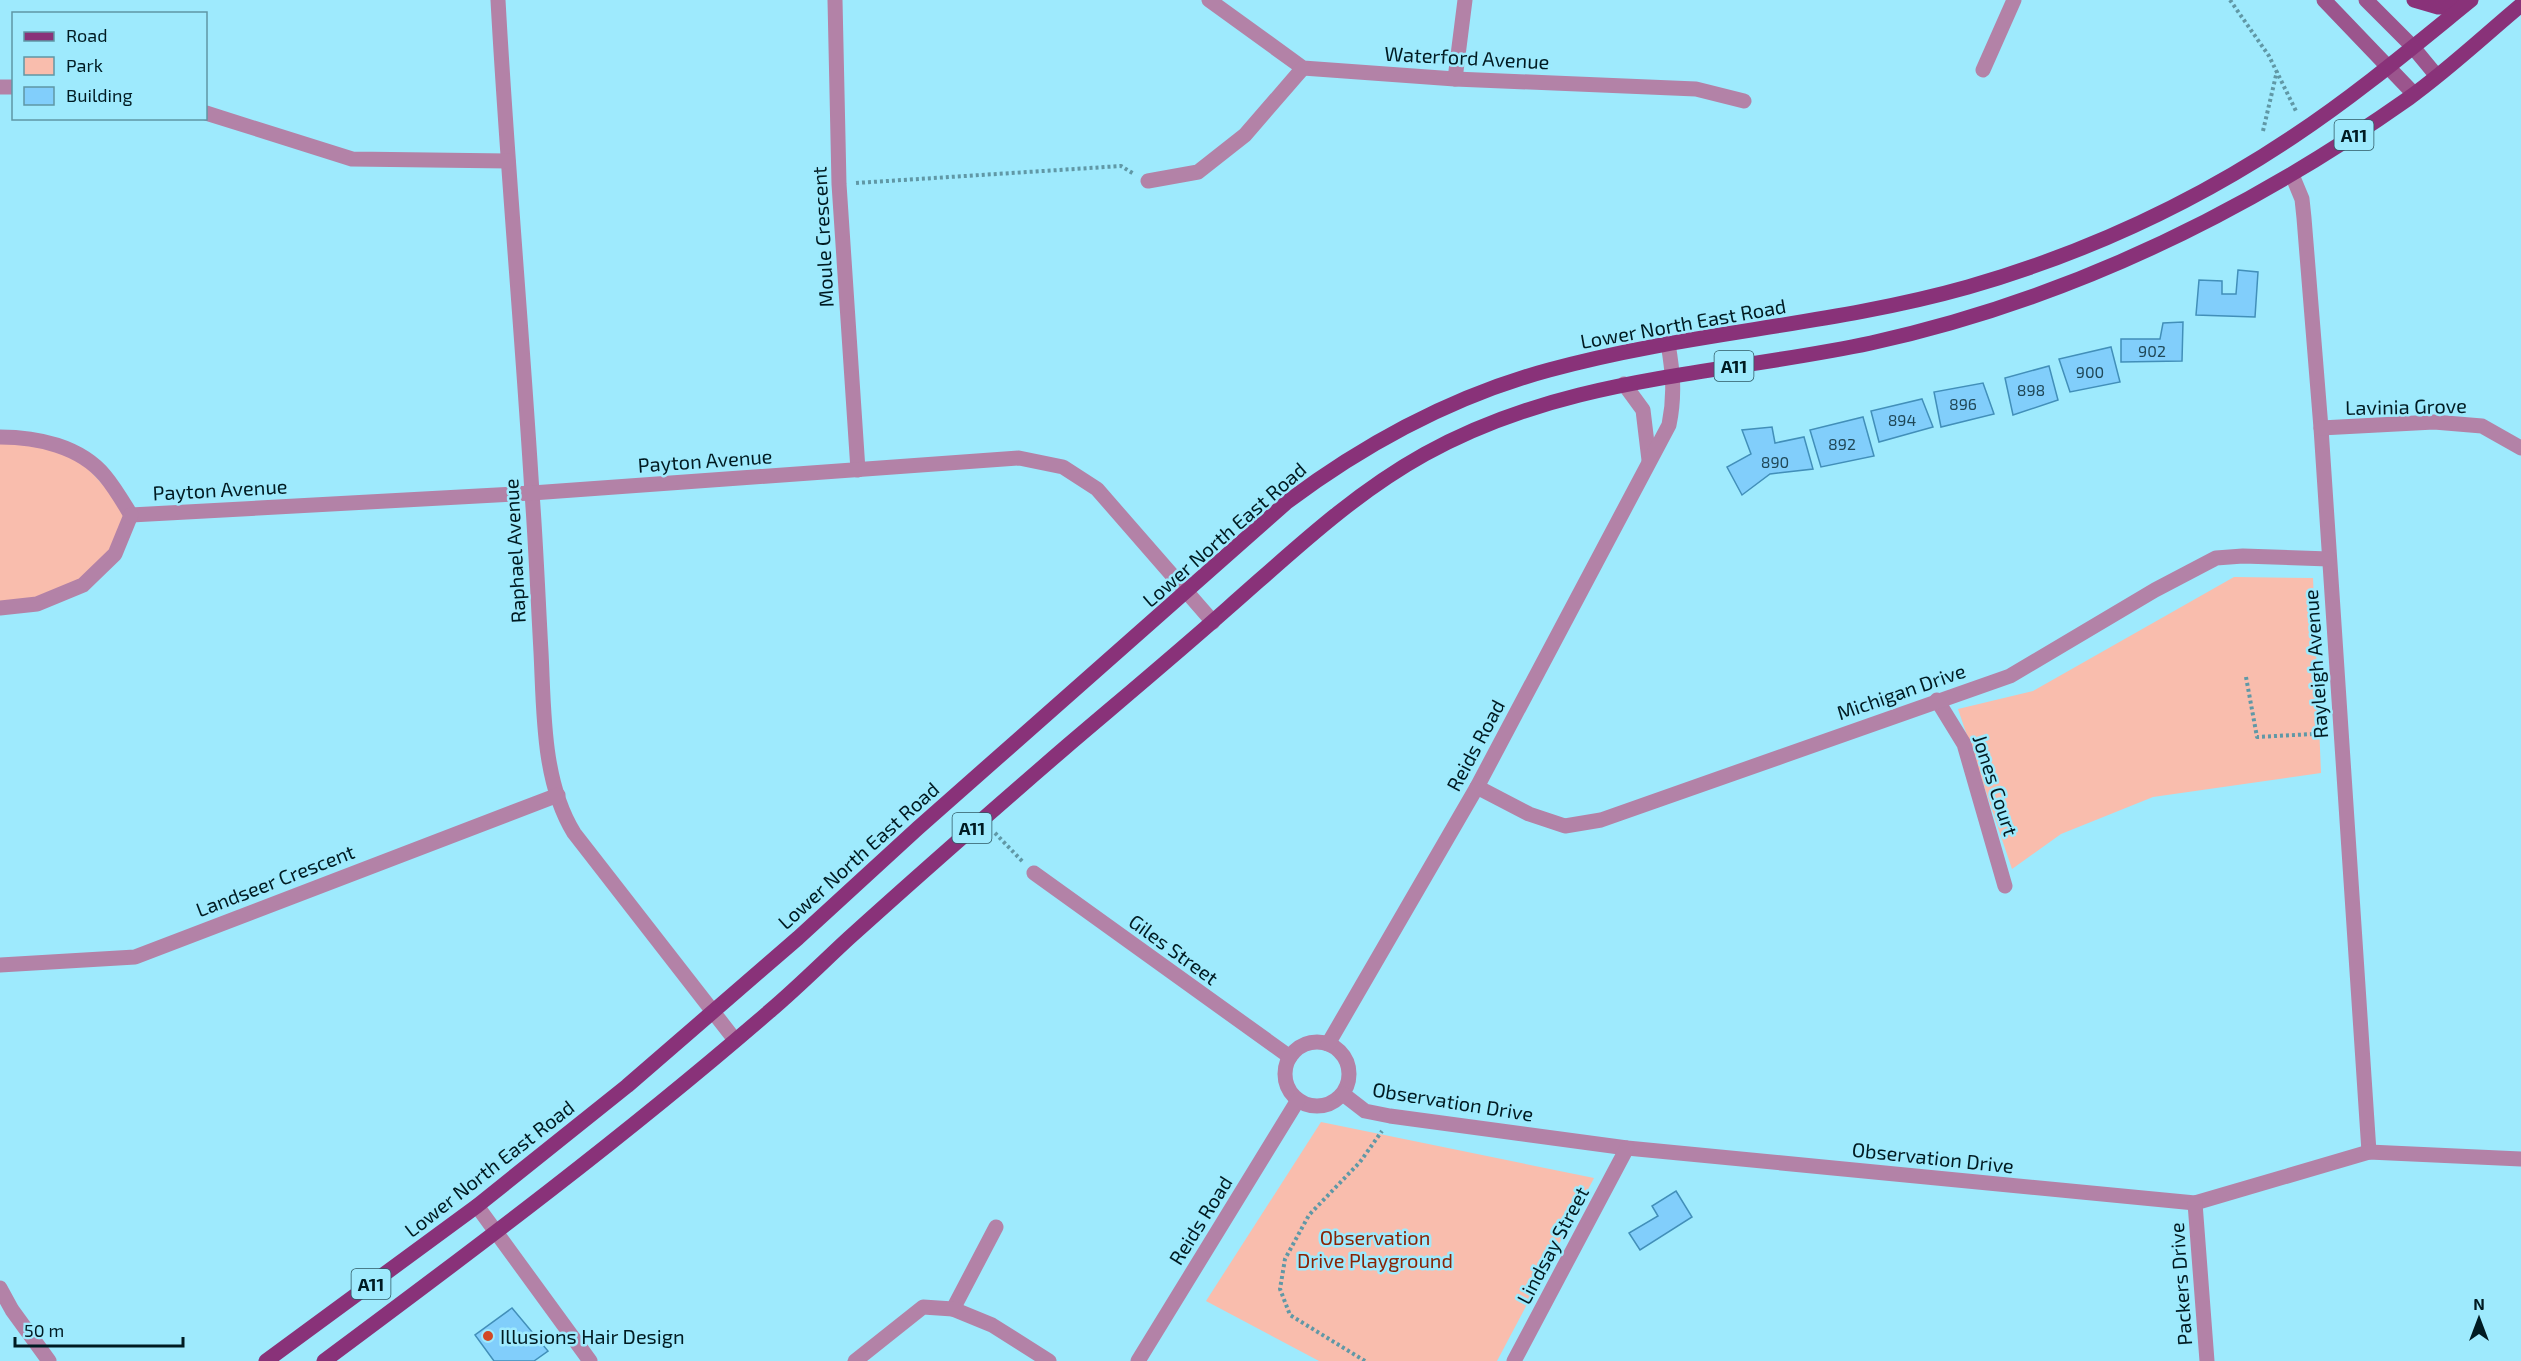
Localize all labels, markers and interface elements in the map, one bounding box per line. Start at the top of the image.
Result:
legend [12,12,207,120]
text: Road [66,24,107,46]
street label: Waterford Avenue [1384,41,1550,73]
text: Park [66,54,103,76]
text: Building [66,84,133,106]
road number: A11 [2334,120,2374,150]
street label: Moule Crescent [806,166,838,308]
street label: Lower North East Road [1578,293,1788,353]
house number: 902 [2138,341,2166,360]
road number: A11 [1714,351,1754,381]
house number: 900 [2076,362,2104,381]
house number: 898 [2017,380,2045,399]
street label: Lavinia Grove [2345,393,2467,419]
house number: 896 [1949,394,1977,413]
house number: 894 [1888,410,1917,429]
house number: 892 [1828,434,1856,453]
street label: Payton Avenue [637,443,773,477]
house number: 890 [1761,452,1789,471]
street label: Lower North East Road [1137,457,1311,611]
street label: Payton Avenue [152,473,288,505]
street label: Raphael Avenue [498,478,530,624]
street label: Rayleigh Avenue [2298,589,2332,739]
street label: Michigan Drive [1834,658,1968,724]
street label: Reids Road [1441,695,1509,795]
street label: Jones Court [1968,731,2024,839]
street label: Lower North East Road [773,776,943,934]
road number: A11 [952,813,992,843]
street label: Landseer Crescent [192,839,358,921]
street label: Giles Street [1125,909,1224,990]
street label: Observation Drive [1371,1076,1535,1126]
street label: Lower North East Road [399,1094,579,1242]
street label: Observation Drive [1851,1137,2015,1177]
street label: Reids Road [1163,1171,1237,1269]
street label: Lindsay Street [1511,1182,1593,1308]
street label: Packers Drive [2164,1222,2196,1346]
park label: Observation Drive Playground [1297,1225,1453,1272]
road number: A11 [352,1269,391,1299]
north arrow [2449,1289,2509,1349]
text: N [2473,1294,2485,1313]
scale bar [15,1310,183,1348]
text: 50 m [24,1319,64,1341]
place label: Illusions Hair Design [500,1324,685,1348]
marker: Illusions Hair Design [481,1329,495,1343]

